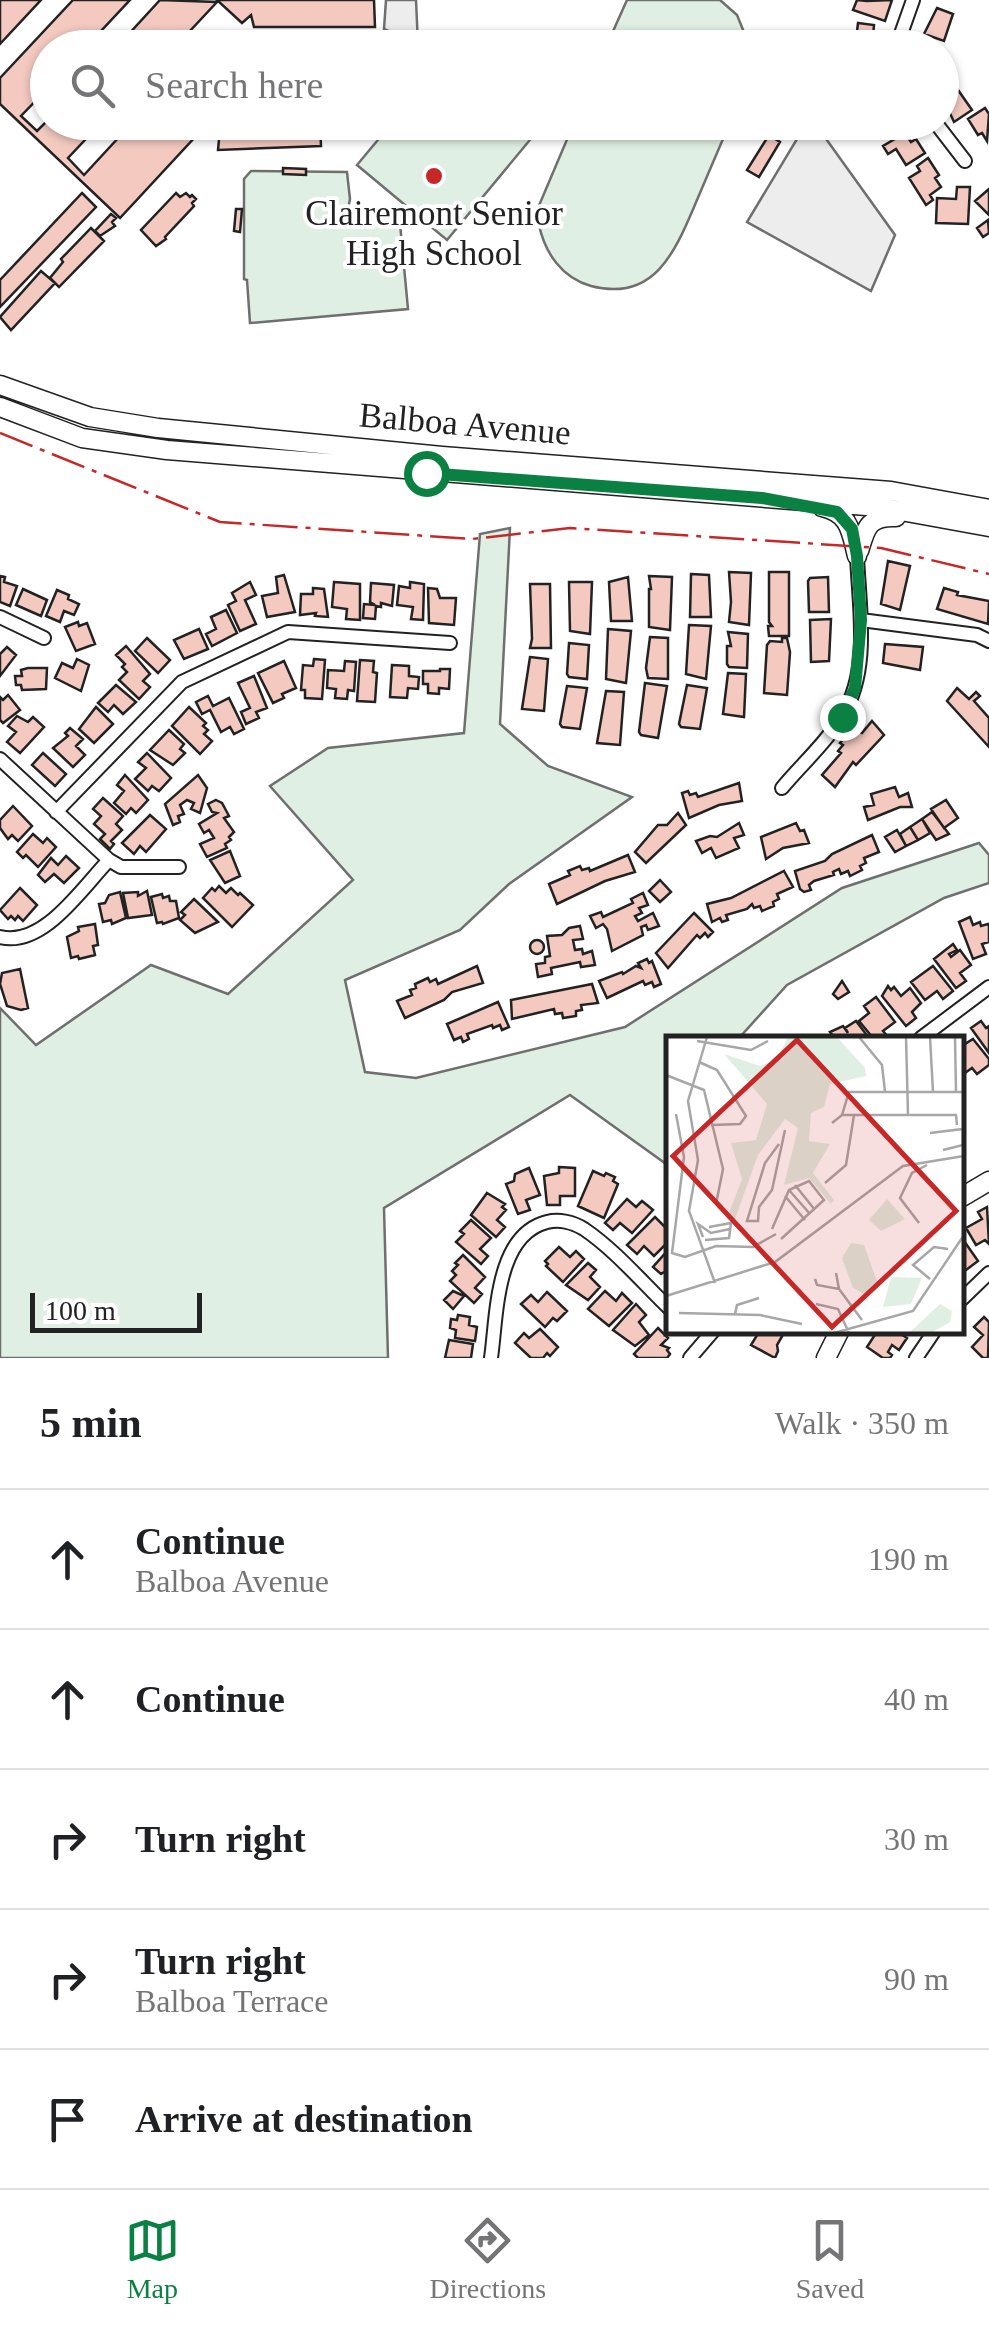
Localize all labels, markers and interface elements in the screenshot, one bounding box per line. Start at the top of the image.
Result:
search box [30,30,959,140]
icon: search [65,58,120,113]
text: Search here [145,64,323,106]
marker: Clairemont Senior High School [423,165,445,187]
place label: Clairemont Senior High School [305,194,563,273]
street label: Balboa Avenue [358,395,572,453]
route start [404,451,450,497]
route end [820,695,866,741]
inset map [666,1036,964,1333]
scale bar [30,1288,202,1332]
text: 100 m [45,1295,116,1326]
text: 5 min [40,1400,142,1446]
text: Walk · 350 m [775,1405,949,1441]
text: Continue [135,1520,285,1562]
icon: ahead [40,1532,95,1587]
text: 190 m [868,1541,949,1577]
text: Balboa Avenue [135,1563,329,1599]
icon: ahead [40,1672,95,1727]
text: Continue [135,1678,285,1720]
text: 40 m [884,1681,949,1717]
icon: right [40,1812,95,1867]
text: Turn right [135,1818,306,1860]
text: 30 m [884,1821,949,1857]
text: Turn right [135,1940,306,1982]
icon: right [40,1952,95,2007]
text: 90 m [884,1961,949,1997]
text: Balboa Terrace [135,1983,329,2019]
icon: arrive [40,2092,95,2147]
text: Arrive at destination [135,2098,473,2140]
tab: Map [125,2213,180,2305]
tab: Directions [429,2213,546,2305]
tab: Saved [796,2213,864,2305]

